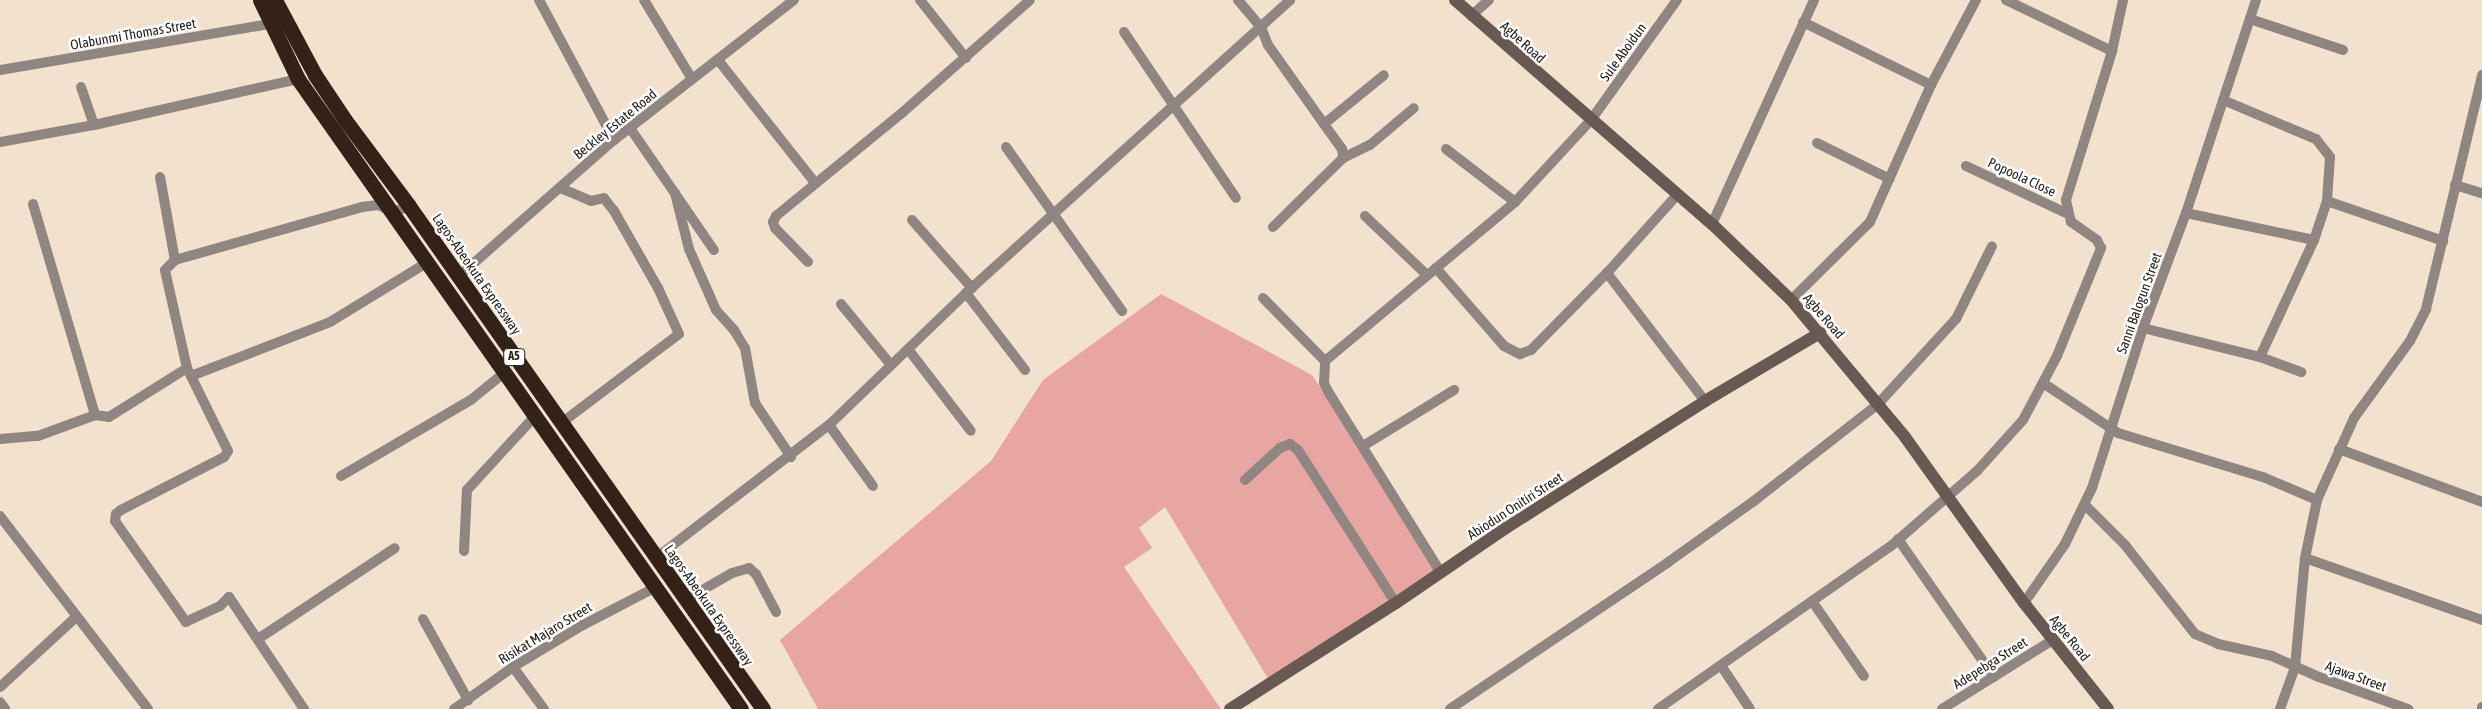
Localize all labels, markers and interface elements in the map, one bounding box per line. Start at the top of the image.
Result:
street label: Olabunmi Thomas Street [69,15,197,53]
street label: Agbe Road [1497,18,1549,66]
street label: Sule Aboidun [1596,20,1650,84]
street label: Beckley Estate Road [570,85,660,163]
street label: Popoola Close [1985,154,2059,200]
street label: Lagos-Abeokuta Expressway [429,210,525,338]
street label: Sanni Balogun Street [2113,250,2165,356]
street label: Agbe Road [1800,290,1848,342]
road number: A5 [503,348,525,367]
street label: Abiodun Onitiri Street [1464,469,1566,543]
street label: Lagos-Abeokuta Expressway [661,541,757,669]
street label: Risikat Majaro Street [495,599,595,667]
street label: Agbe Road [2046,612,2094,664]
street label: Adepebga Street [1950,634,2030,692]
street label: Ajawa Street [2323,657,2389,695]

